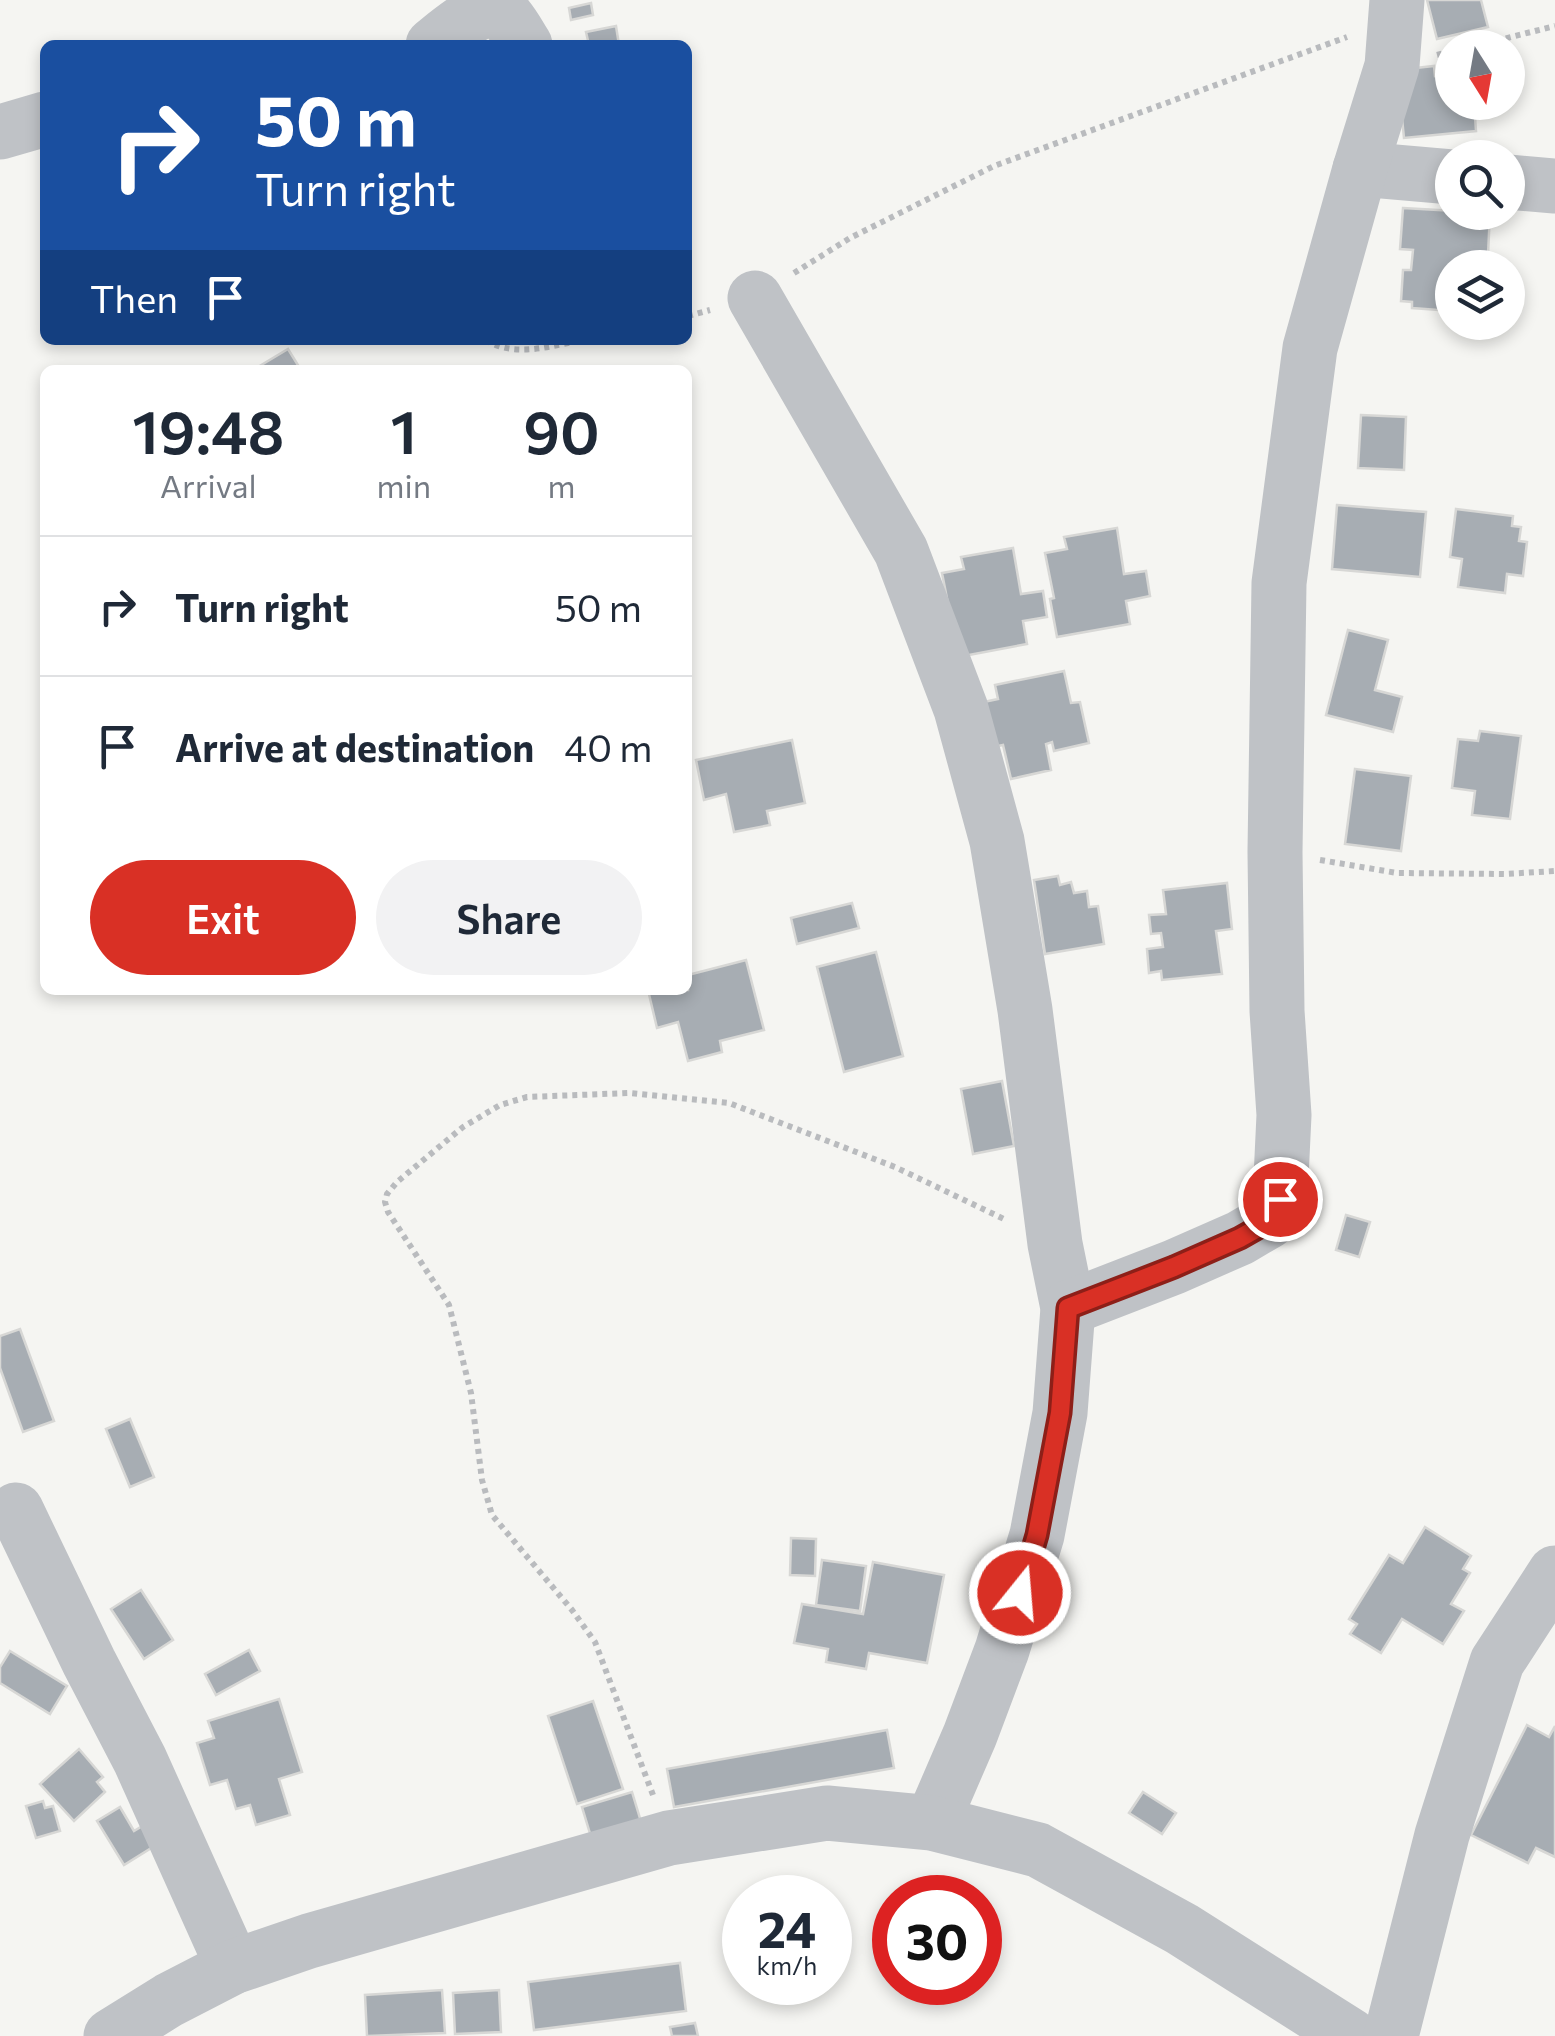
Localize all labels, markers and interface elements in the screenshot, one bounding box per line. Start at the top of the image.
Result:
north arrow [1435,30,1525,120]
map controls [1435,30,1525,340]
text: 50 m [255,75,417,160]
icon: right [90,80,220,210]
button: search [1435,140,1525,230]
text: Turn right [255,160,456,215]
button: layers [1435,250,1525,340]
icon: arrive [198,270,253,325]
text: Then [90,274,178,321]
text: 19:48 [132,393,284,466]
text: 1 [391,393,417,466]
text: 90 [523,393,600,466]
text: Arrival [160,465,257,505]
text: min [377,465,431,505]
text: m [548,465,575,505]
icon: right [90,579,145,634]
text: Turn right [175,583,349,630]
text: 50 m [555,583,642,630]
icon: arrive [90,719,145,774]
text: Arrive at destination [175,723,534,770]
text: 40 m [564,723,652,770]
button: Exit [90,860,356,975]
button: Share [376,860,642,975]
pin [1238,1157,1323,1242]
icon: arrive [1253,1172,1308,1227]
position arrow [968,1541,1072,1645]
speed limit sign: 30 [872,1875,1002,2005]
text: 24 [758,1897,816,1958]
text: km/h [757,1950,817,1980]

